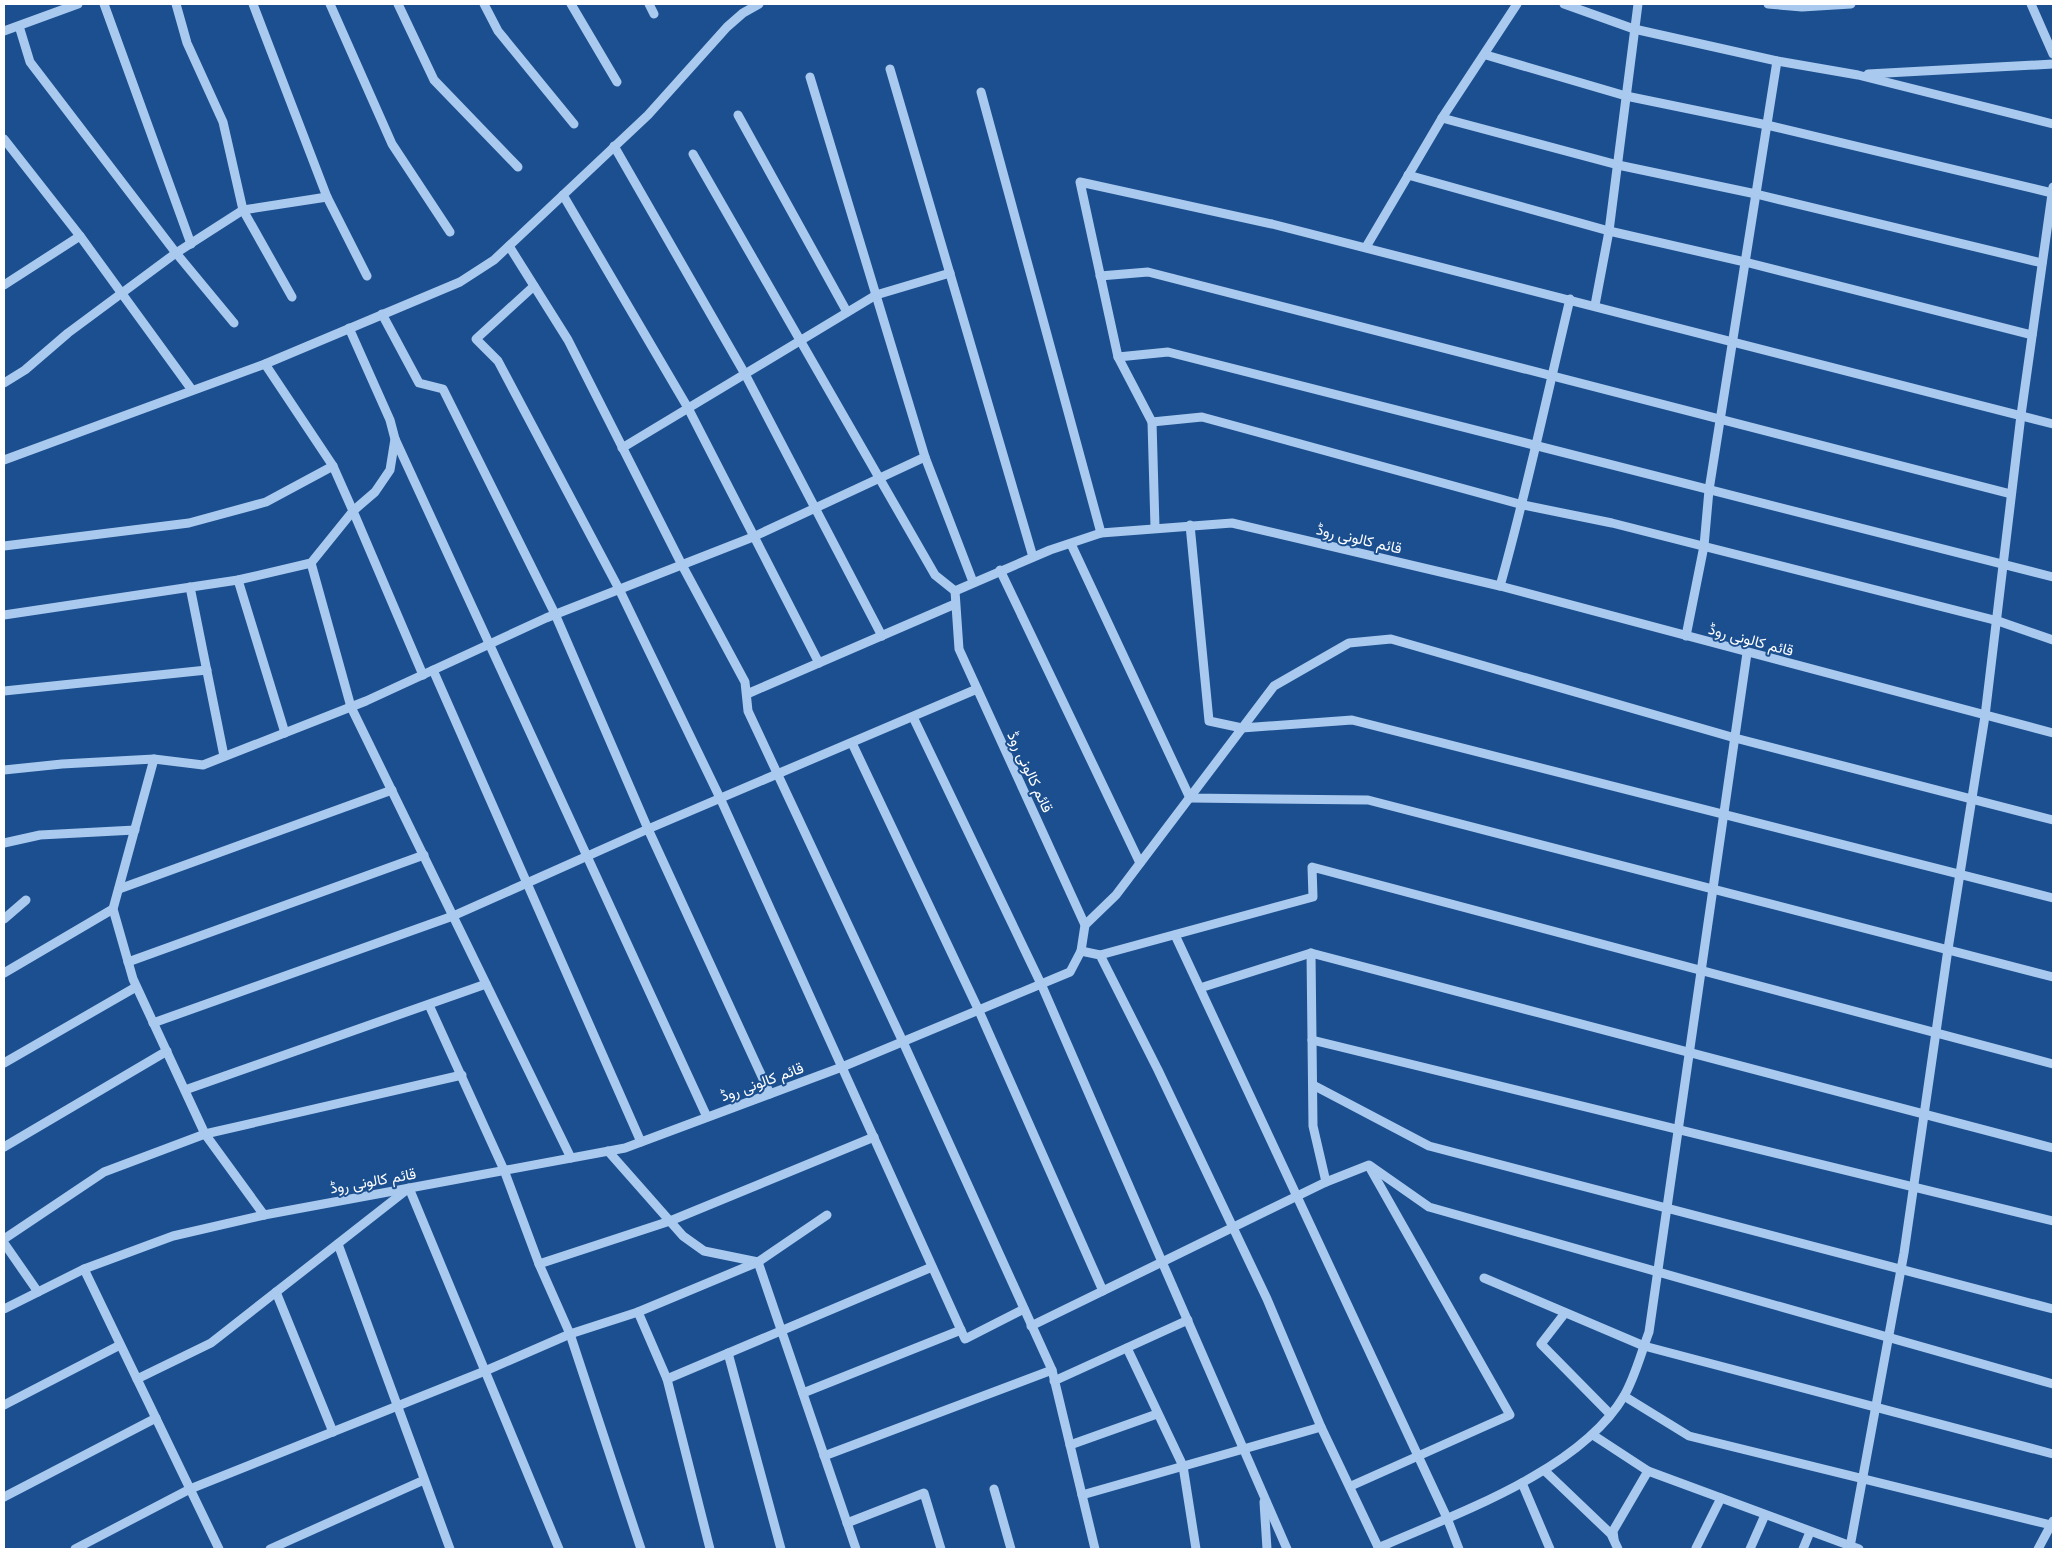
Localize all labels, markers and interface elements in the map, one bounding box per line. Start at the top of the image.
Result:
street label: قائم کالونی روڈ [1314,520,1404,559]
street label: قائم کالونی روڈ [1706,620,1796,661]
street label: قائم کالونی روڈ [1003,729,1057,816]
street label: قائم کالونی روڈ [718,1059,807,1106]
street label: قائم کالونی روڈ [329,1165,418,1198]

